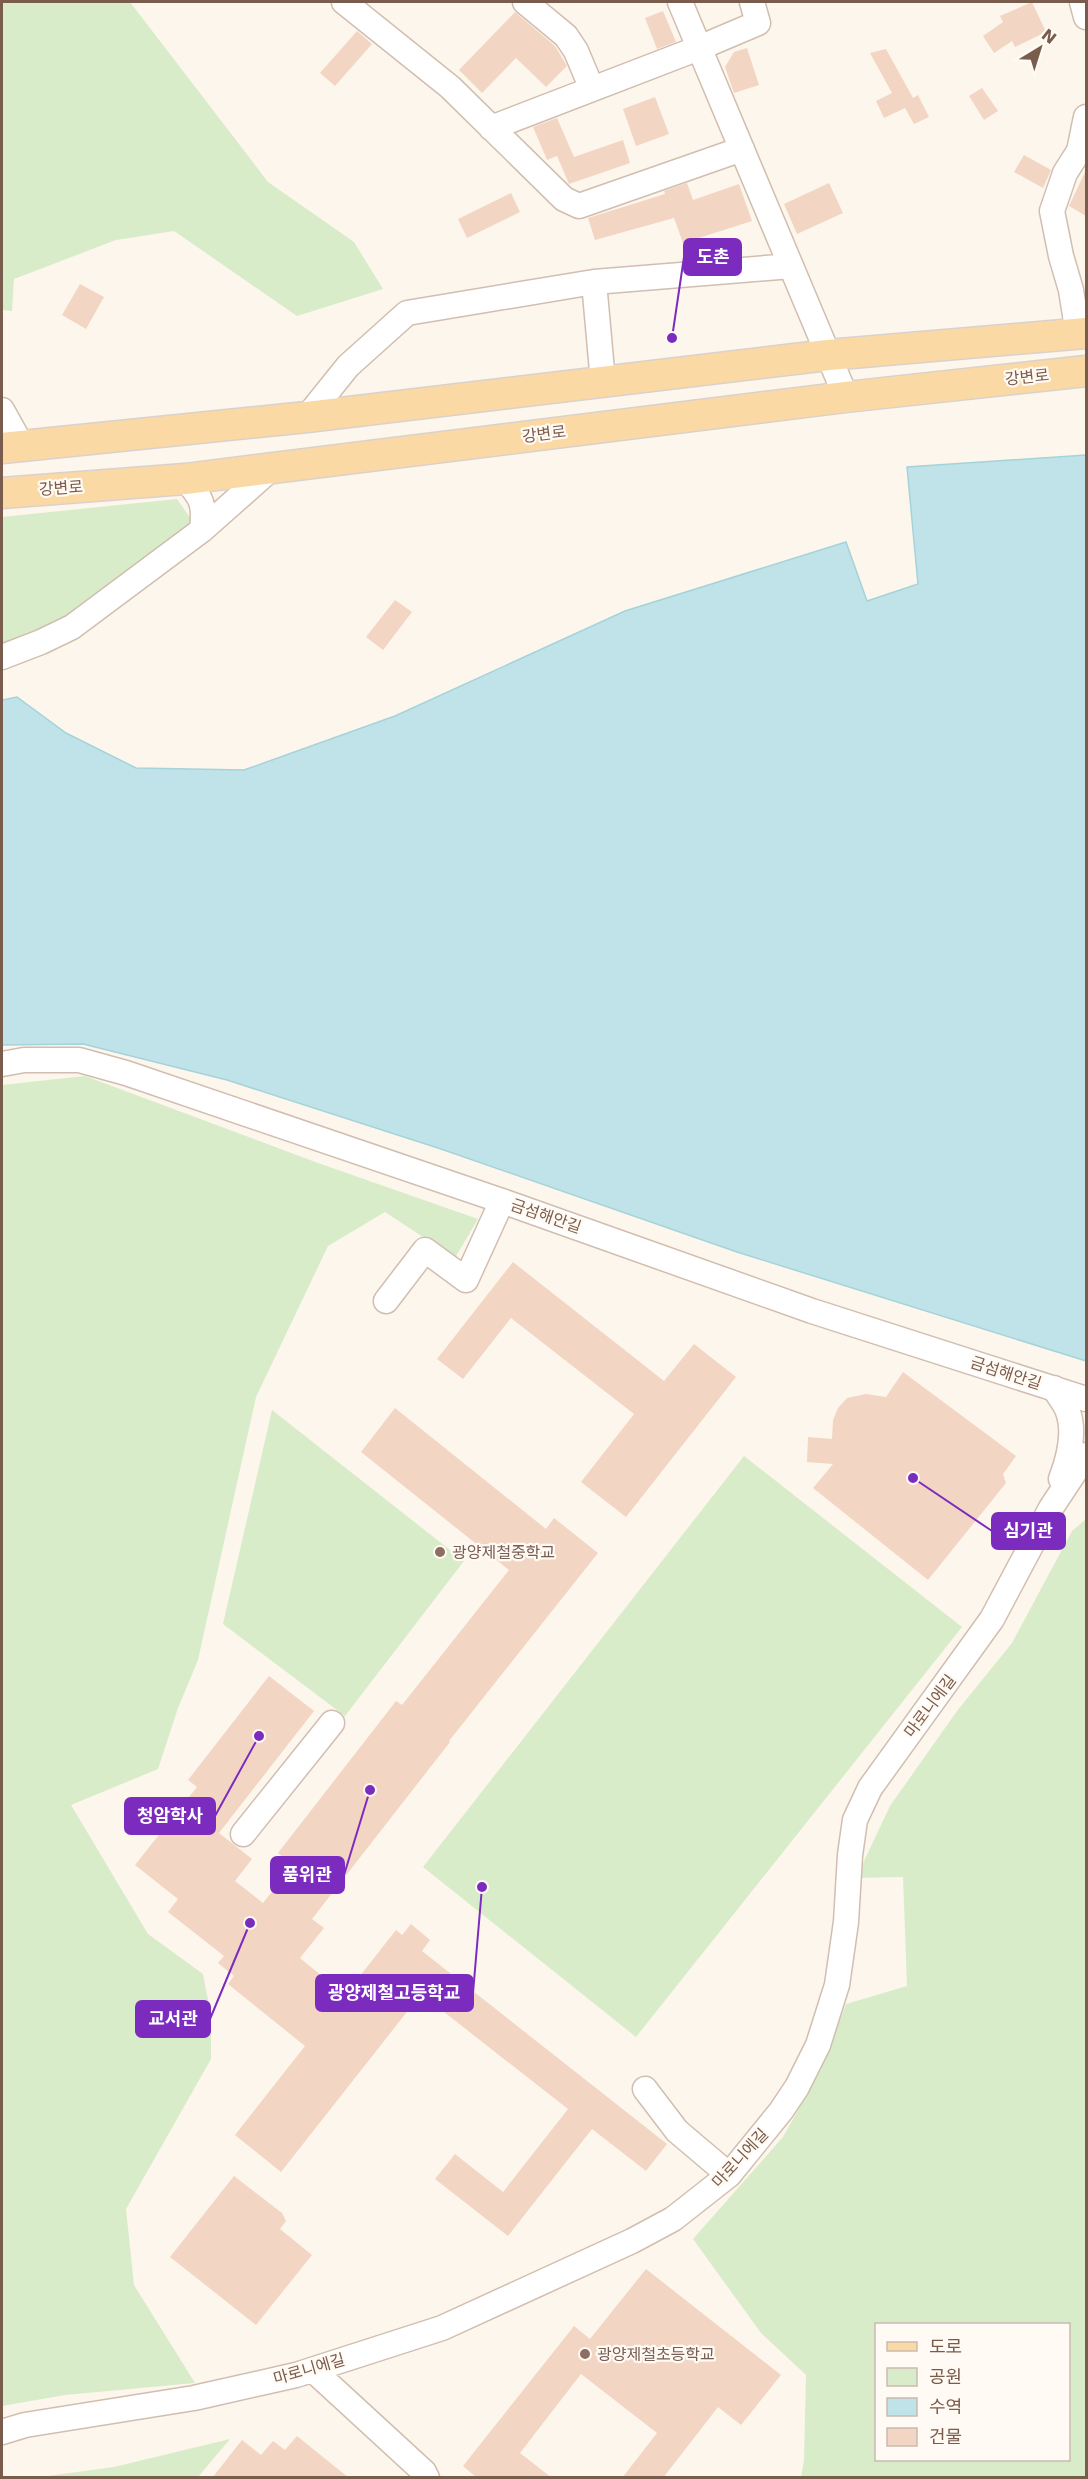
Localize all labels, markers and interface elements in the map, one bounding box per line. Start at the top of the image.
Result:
north arrow [1010,18,1070,78]
text: N [1038,25,1060,48]
callout: 도촌 [684,239,741,275]
text: 도촌 [696,246,730,267]
street label: 강변로 [1004,365,1050,389]
street label: 강변로 [521,422,567,446]
street label: 강변로 [38,477,84,499]
street label: 금섬해안길 [508,1195,584,1237]
street label: 금섬해안길 [968,1353,1044,1393]
callout: 심기관 [992,1513,1065,1549]
text: 심기관 [1003,1520,1053,1541]
place label: 광양제철중학교 [452,1543,555,1562]
marker: 광양제철중학교 [433,1545,447,1559]
street label: 마로니에길 [900,1671,960,1741]
callout: 청암학사 [125,1798,215,1834]
text: 청암학사 [137,1805,204,1826]
callout: 품위관 [271,1857,344,1893]
text: 품위관 [282,1864,332,1885]
callout: 광양제철고등학교 [316,1975,473,2011]
text: 광양제철고등학교 [328,1982,460,2003]
callout: 교서관 [136,2001,210,2037]
text: 교서관 [148,2008,198,2029]
street label: 마로니에길 [708,2125,772,2191]
legend [875,2323,1070,2461]
text: 도로 [929,2336,962,2357]
place label: 광양제철초등학교 [597,2345,715,2364]
marker: 광양제철초등학교 [578,2347,592,2361]
street label: 마로니에길 [271,2350,347,2388]
text: 공원 [929,2366,962,2387]
text: 수역 [929,2396,962,2417]
text: 건물 [929,2426,962,2447]

